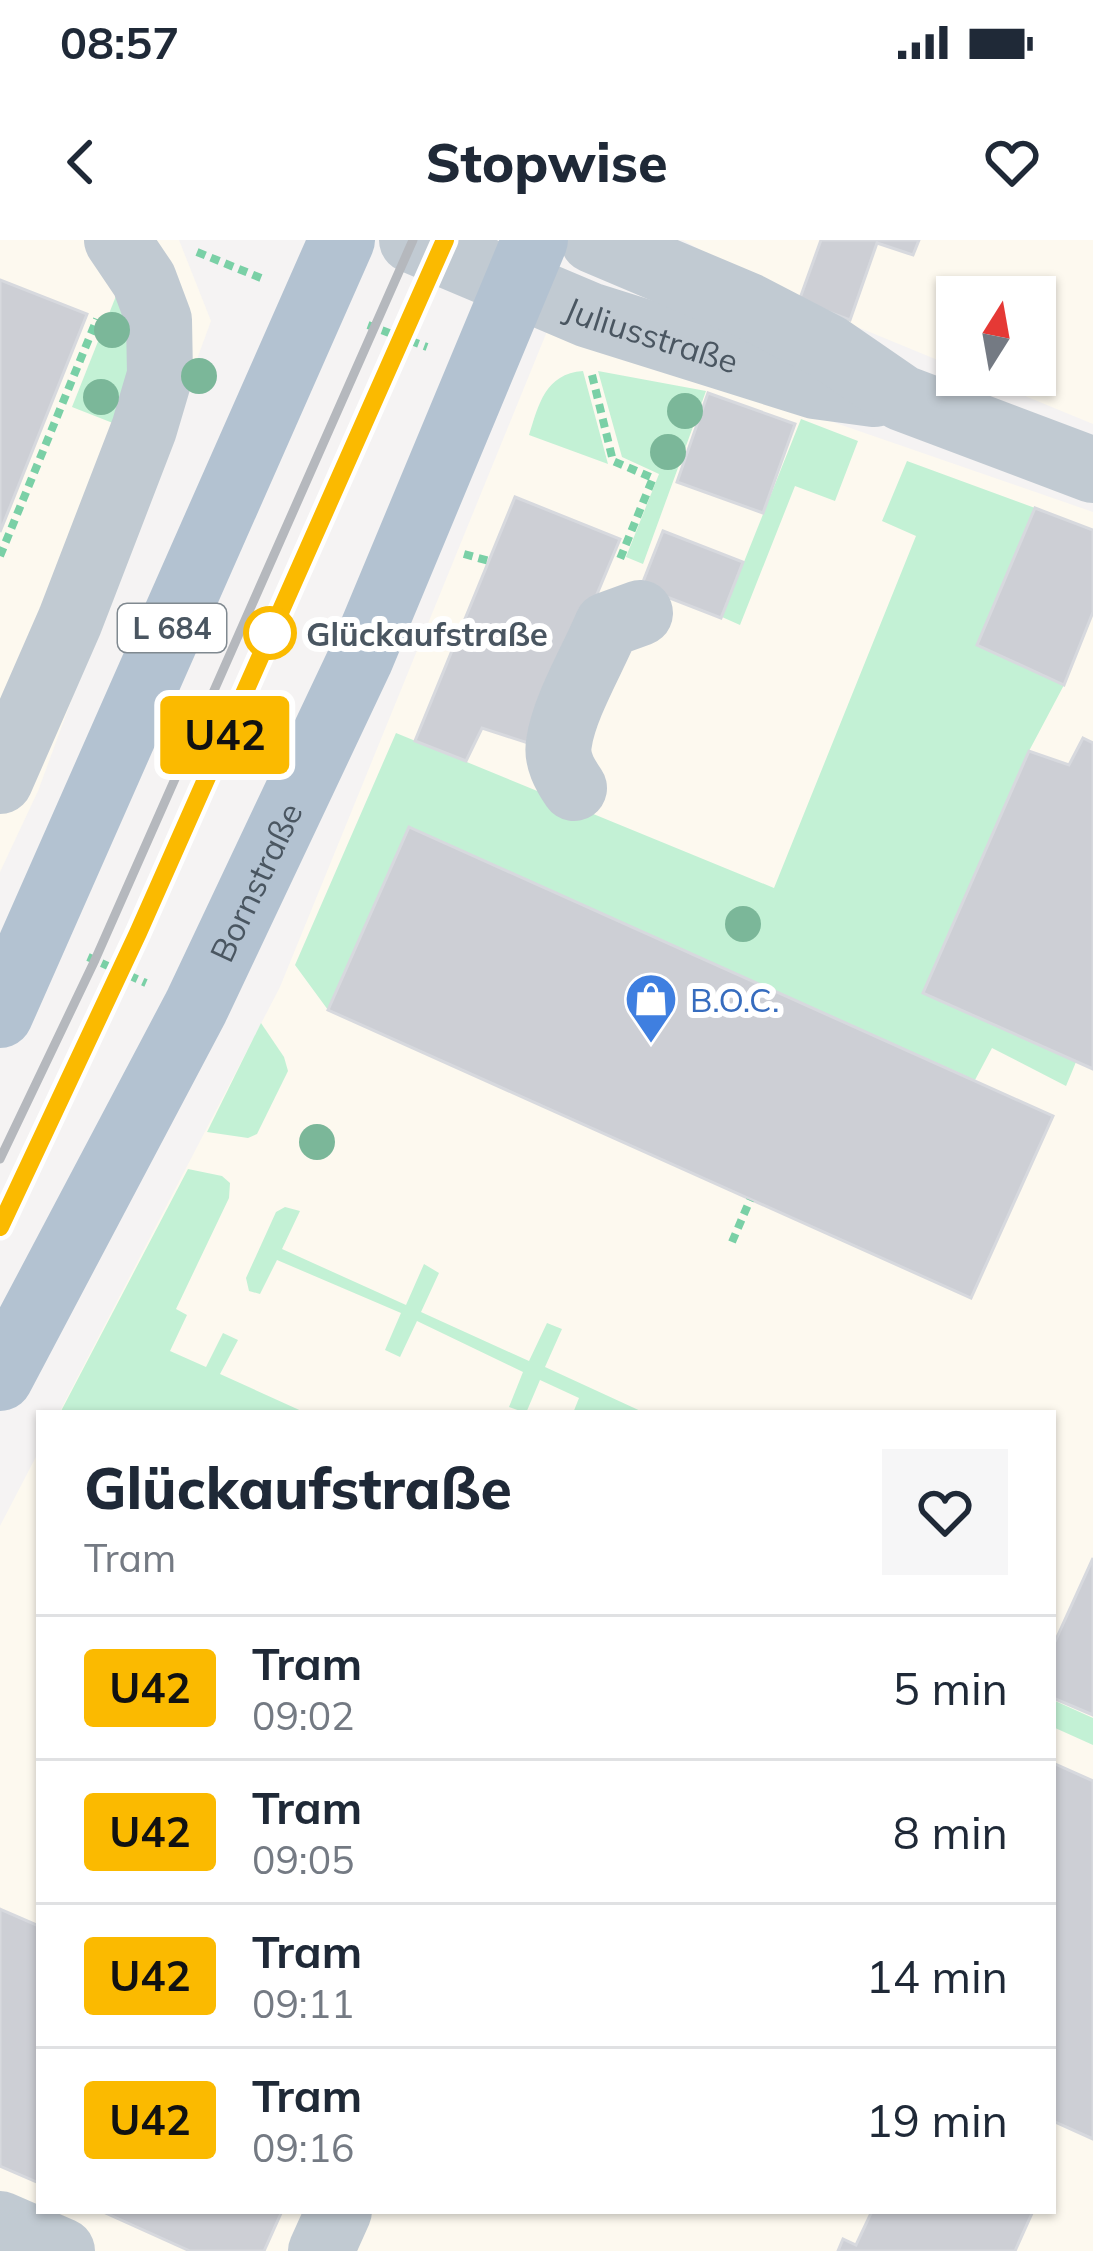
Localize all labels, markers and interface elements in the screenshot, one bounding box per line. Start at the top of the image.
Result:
text: 08:57 [60,14,179,70]
text: Stopwise [425,128,668,196]
icon: back [48,129,114,195]
icon: heart [979,129,1045,195]
north arrow [936,276,1056,396]
map controls [936,276,1056,396]
street label: Juliusstraße [559,287,743,381]
road number: L 684 [118,604,226,652]
marker: Glückaufstraße [245,608,295,658]
place label: Glückaufstraße [306,613,548,654]
line badge: U42 [156,696,294,774]
text: U42 [184,708,266,761]
street label: Bornstraße [200,796,310,968]
shop icon: B.O.C. [623,971,679,1045]
place label: B.O.C. [690,979,780,1020]
button: heart [882,1449,1008,1575]
text: Glückaufstraße [84,1452,512,1523]
text: Tram [84,1533,176,1582]
text: Tram [252,1635,362,1691]
text: 5 min [893,1660,1008,1716]
text: U42 [109,1661,191,1714]
text: 09:02 [252,1691,355,1740]
text: Tram [252,1779,362,1835]
text: 8 min [893,1804,1008,1860]
text: U42 [109,1805,191,1858]
text: 09:05 [252,1835,355,1884]
text: Tram [252,1923,362,1979]
text: 14 min [866,1948,1008,2004]
text: U42 [109,1949,191,2002]
text: 09:11 [252,1979,355,2028]
text: Tram [252,2067,362,2123]
text: 19 min [866,2092,1008,2148]
text: U42 [109,2093,191,2146]
text: 09:16 [252,2123,355,2172]

